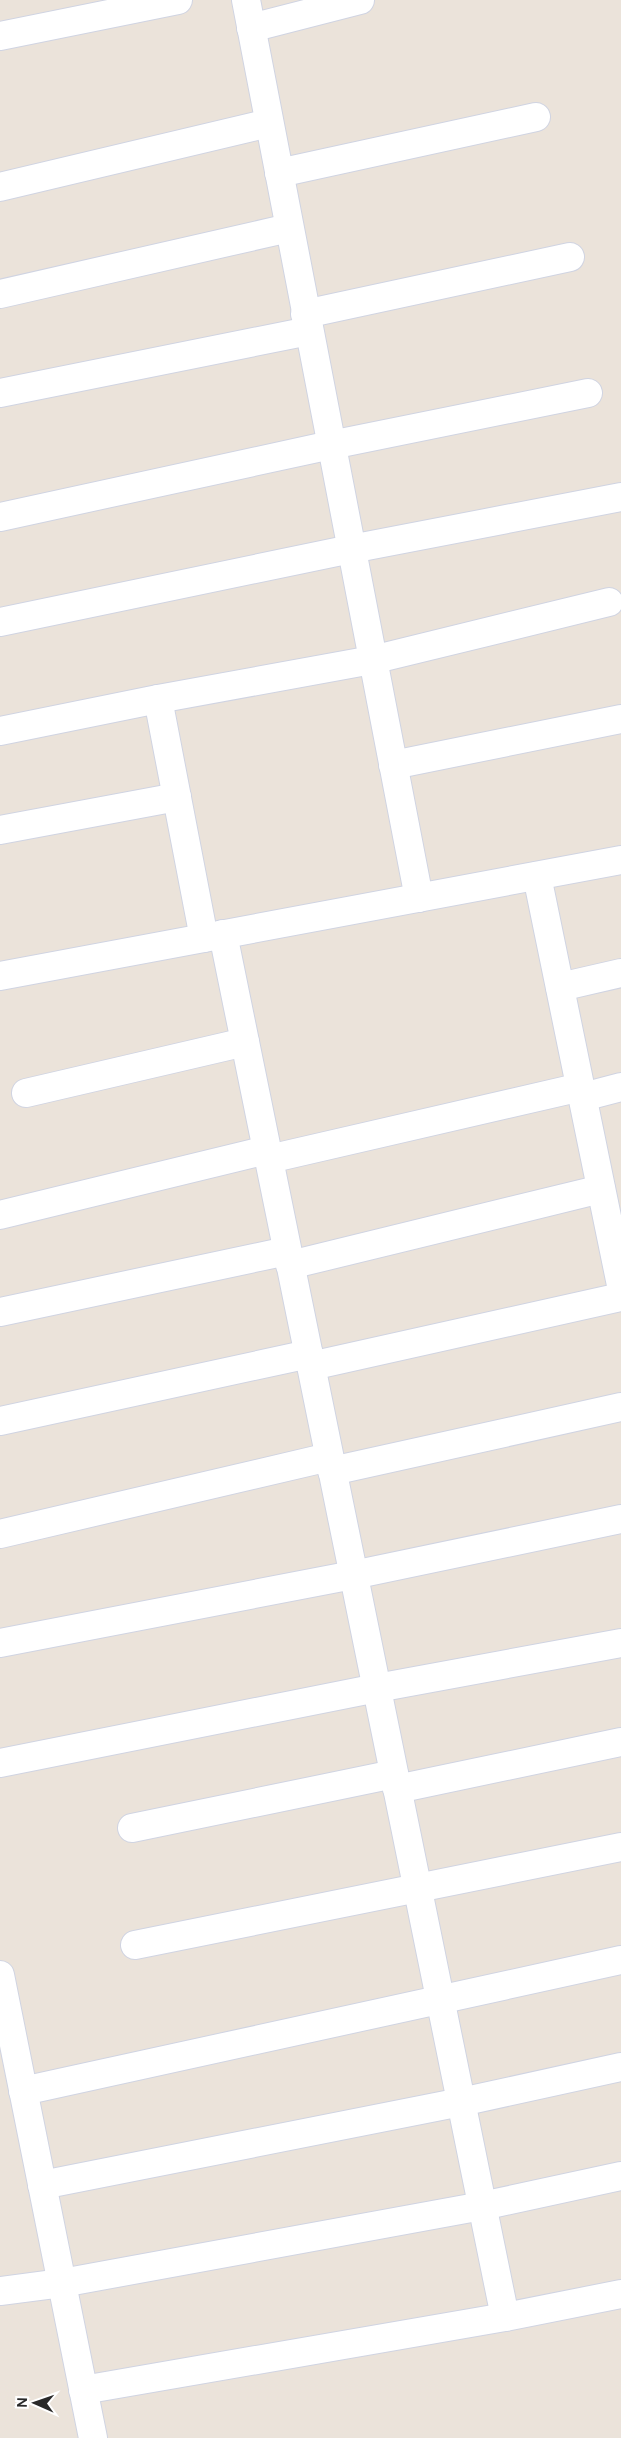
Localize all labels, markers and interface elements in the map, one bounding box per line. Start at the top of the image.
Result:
north arrow [10,2378,60,2428]
text: N [13,2397,31,2408]

